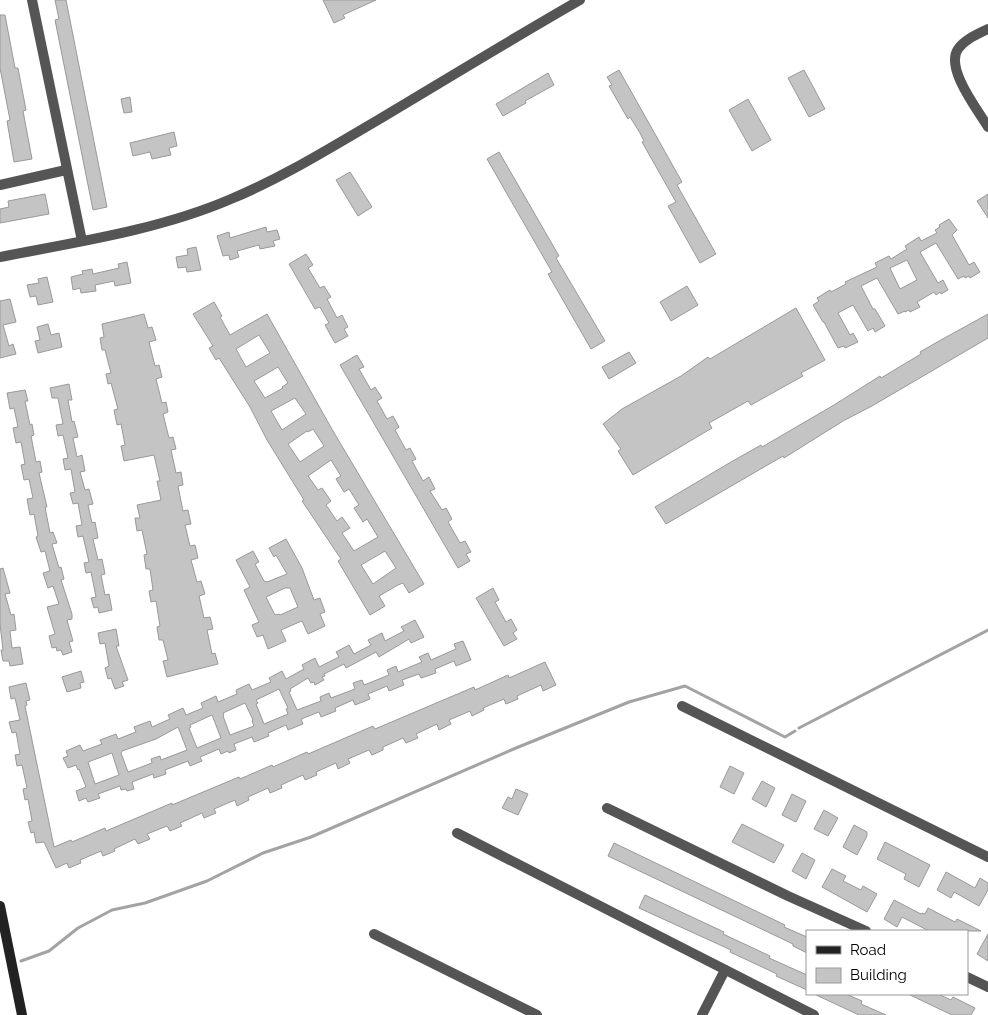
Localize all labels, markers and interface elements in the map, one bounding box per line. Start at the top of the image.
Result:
legend [806,930,968,995]
text: Road [850,941,886,959]
text: Building [850,966,907,984]

